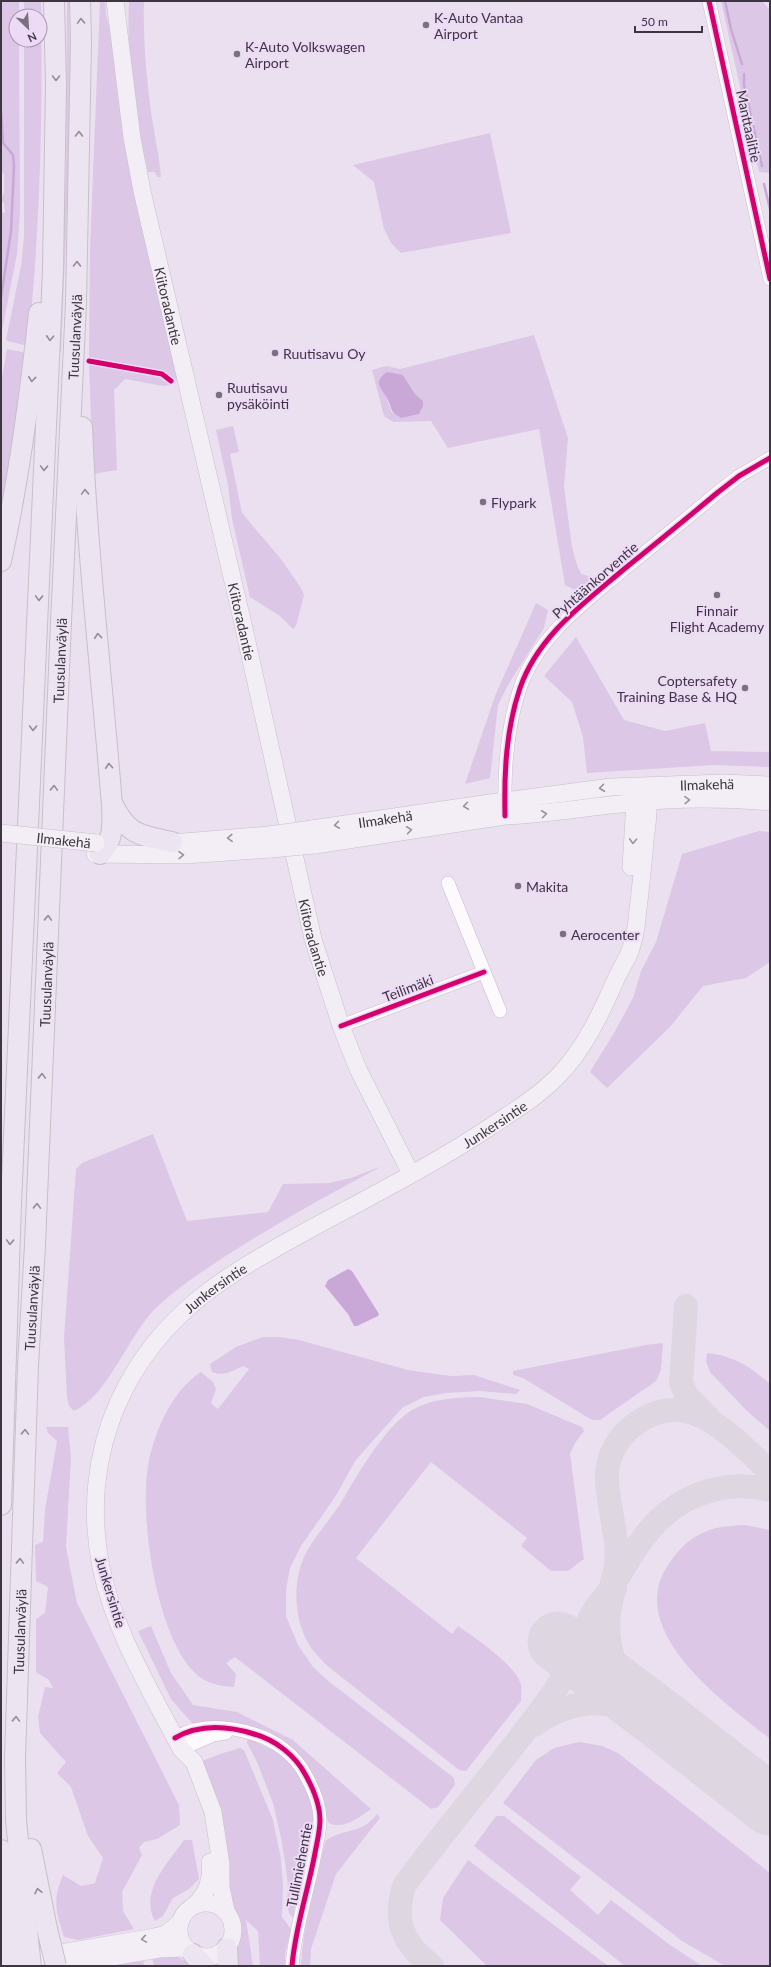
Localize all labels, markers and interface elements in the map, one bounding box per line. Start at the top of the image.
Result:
north arrow [8,8,48,48]
scale bar [635,8,702,34]
place label: K-Auto Vantaa Airport [434,9,523,42]
text: 50 m [641,14,668,29]
one-way arrow [77,18,85,24]
marker: K-Auto Vantaa Airport [421,20,431,30]
text: N [26,30,39,45]
place label: K-Auto Volkswagen Airport [245,38,365,71]
marker: K-Auto Volkswagen Airport [232,49,242,59]
one-way arrow [52,75,60,81]
street label: Manttaalitie [733,88,765,164]
one-way arrow [75,131,84,137]
one-way arrow [73,261,81,267]
street label: Kiitoradantie [152,265,186,347]
street label: Tuusulanväylä [64,294,85,380]
one-way arrow [46,335,54,341]
place label: Ruutisavu Oy [283,345,366,362]
marker: Ruutisavu Oy [270,348,280,358]
one-way arrow [27,376,36,382]
place label: Ruutisavu pysäköinti [227,379,289,412]
marker: Ruutisavu pysäköinti [214,390,224,400]
one-way arrow [40,465,49,471]
one-way arrow [80,489,89,495]
place label: Flypark [491,494,537,511]
marker: Flypark [478,497,488,507]
street label: Pyhtäänkorventie [549,538,641,622]
street label: Kiitoradantie [225,581,259,662]
marker: Finnair Flight Academy [712,590,722,600]
one-way arrow [35,595,43,601]
place label: Finnair Flight Academy [670,602,765,635]
street label: Tuusulanväylä [49,617,70,704]
one-way arrow [94,633,103,639]
place label: Coptersafety Training Base & HQ [617,672,738,705]
marker: Coptersafety Training Base & HQ [740,683,750,693]
one-way arrow [29,725,38,731]
one-way arrow [105,763,114,769]
street label: Ilmakehä [679,774,735,793]
one-way arrow [599,784,605,793]
one-way arrow [49,785,58,791]
one-way arrow [684,796,690,804]
one-way arrow [463,801,469,810]
street label: Ilmakehä [357,806,413,831]
one-way arrow [541,809,547,818]
one-way arrow [334,820,340,829]
one-way arrow [406,826,413,835]
street label: Ilmakehä [36,828,92,851]
one-way arrow [227,834,233,843]
one-way arrow [628,838,637,844]
one-way arrow [178,851,184,859]
place label: Makita [526,878,568,895]
marker: Makita [513,881,523,891]
street label: Kiitoradantie [296,897,333,978]
one-way arrow [44,915,53,921]
place label: Aerocenter [571,926,640,943]
marker: Aerocenter [558,929,568,939]
street label: Tuusulanväylä [36,941,56,1027]
street label: Teilimäki [380,971,436,1005]
one-way arrow [38,1073,46,1079]
street label: Junkersintie [459,1096,530,1151]
one-way arrow [32,1203,41,1209]
one-way arrow [6,1239,14,1245]
street label: Junkersintie [180,1259,250,1316]
street label: Tuusulanväylä [20,1265,42,1351]
one-way arrow [21,1429,29,1435]
street label: Junkersintie [92,1554,130,1630]
one-way arrow [16,1558,24,1564]
street label: Tuusulanväylä [9,1589,29,1675]
one-way arrow [11,1716,20,1722]
street label: Tullimiehentie [282,1821,316,1909]
one-way arrow [35,1888,43,1895]
one-way arrow [141,1934,147,1943]

